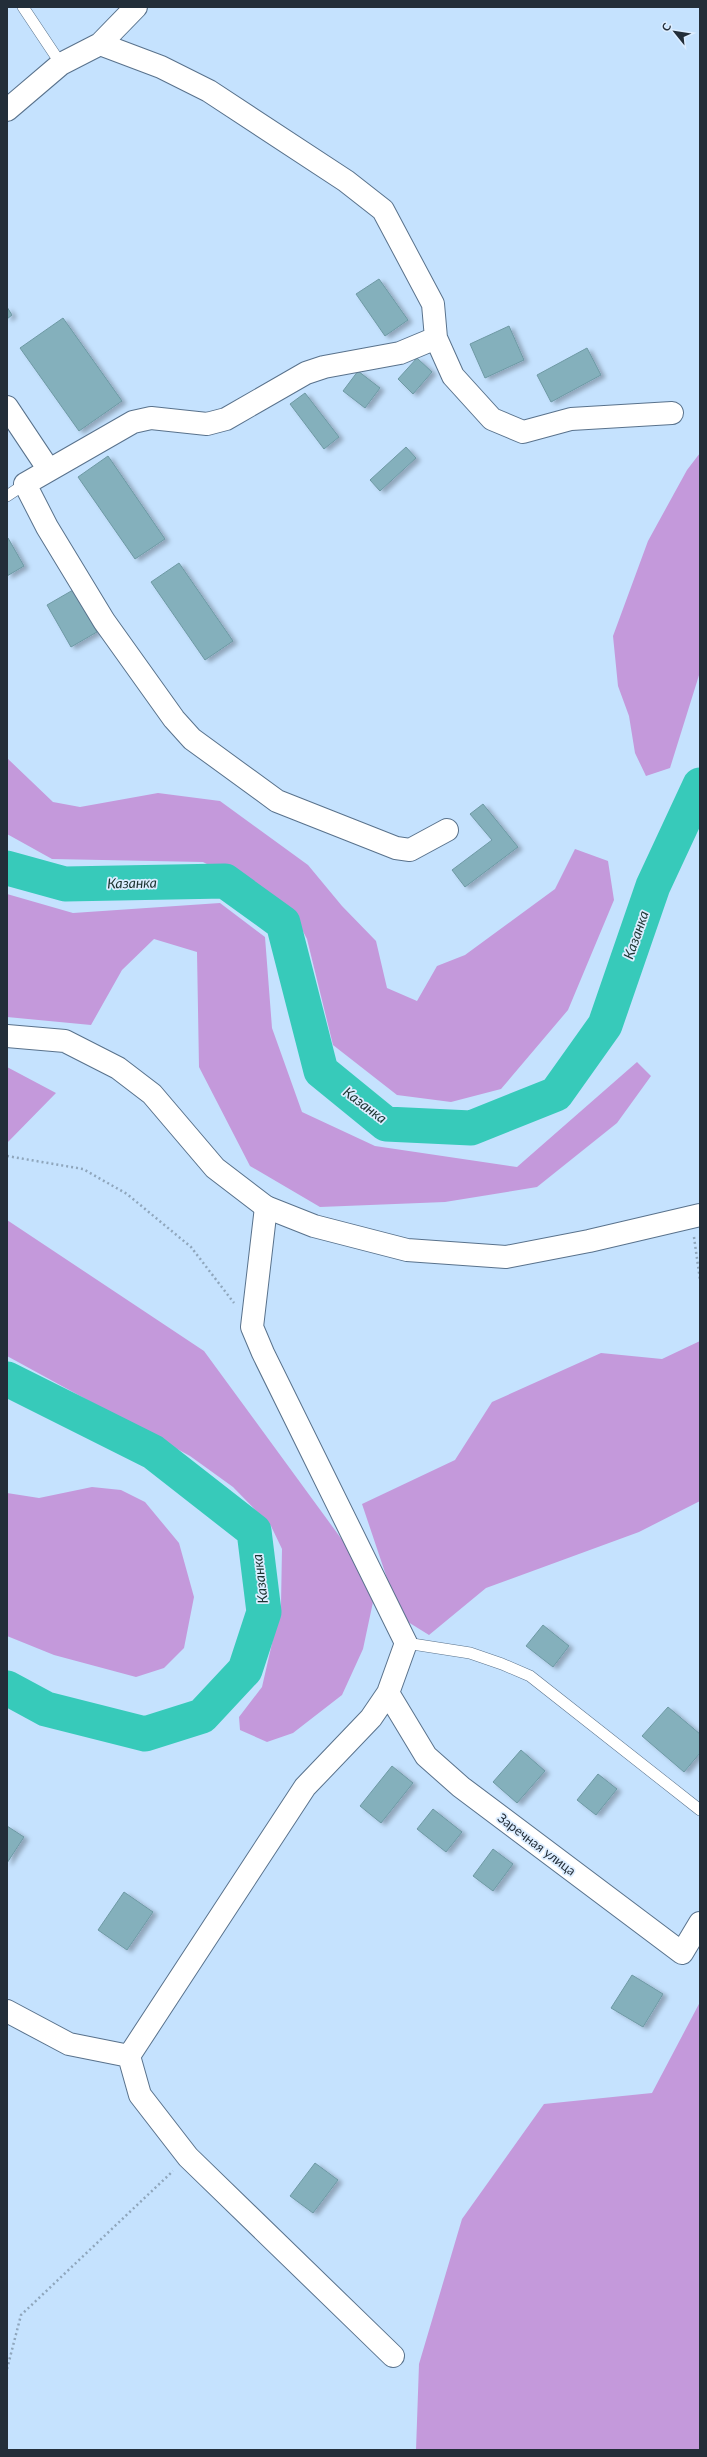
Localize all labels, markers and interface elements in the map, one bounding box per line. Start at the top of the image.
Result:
north arrow [655,12,695,52]
text: С [658,20,674,33]
water label: Казанка [107,874,157,891]
water label: Казанка [619,909,652,961]
water label: Казанка [340,1083,390,1126]
water label: Казанка [248,1553,271,1605]
street label: Заречная улица [495,1809,579,1879]

